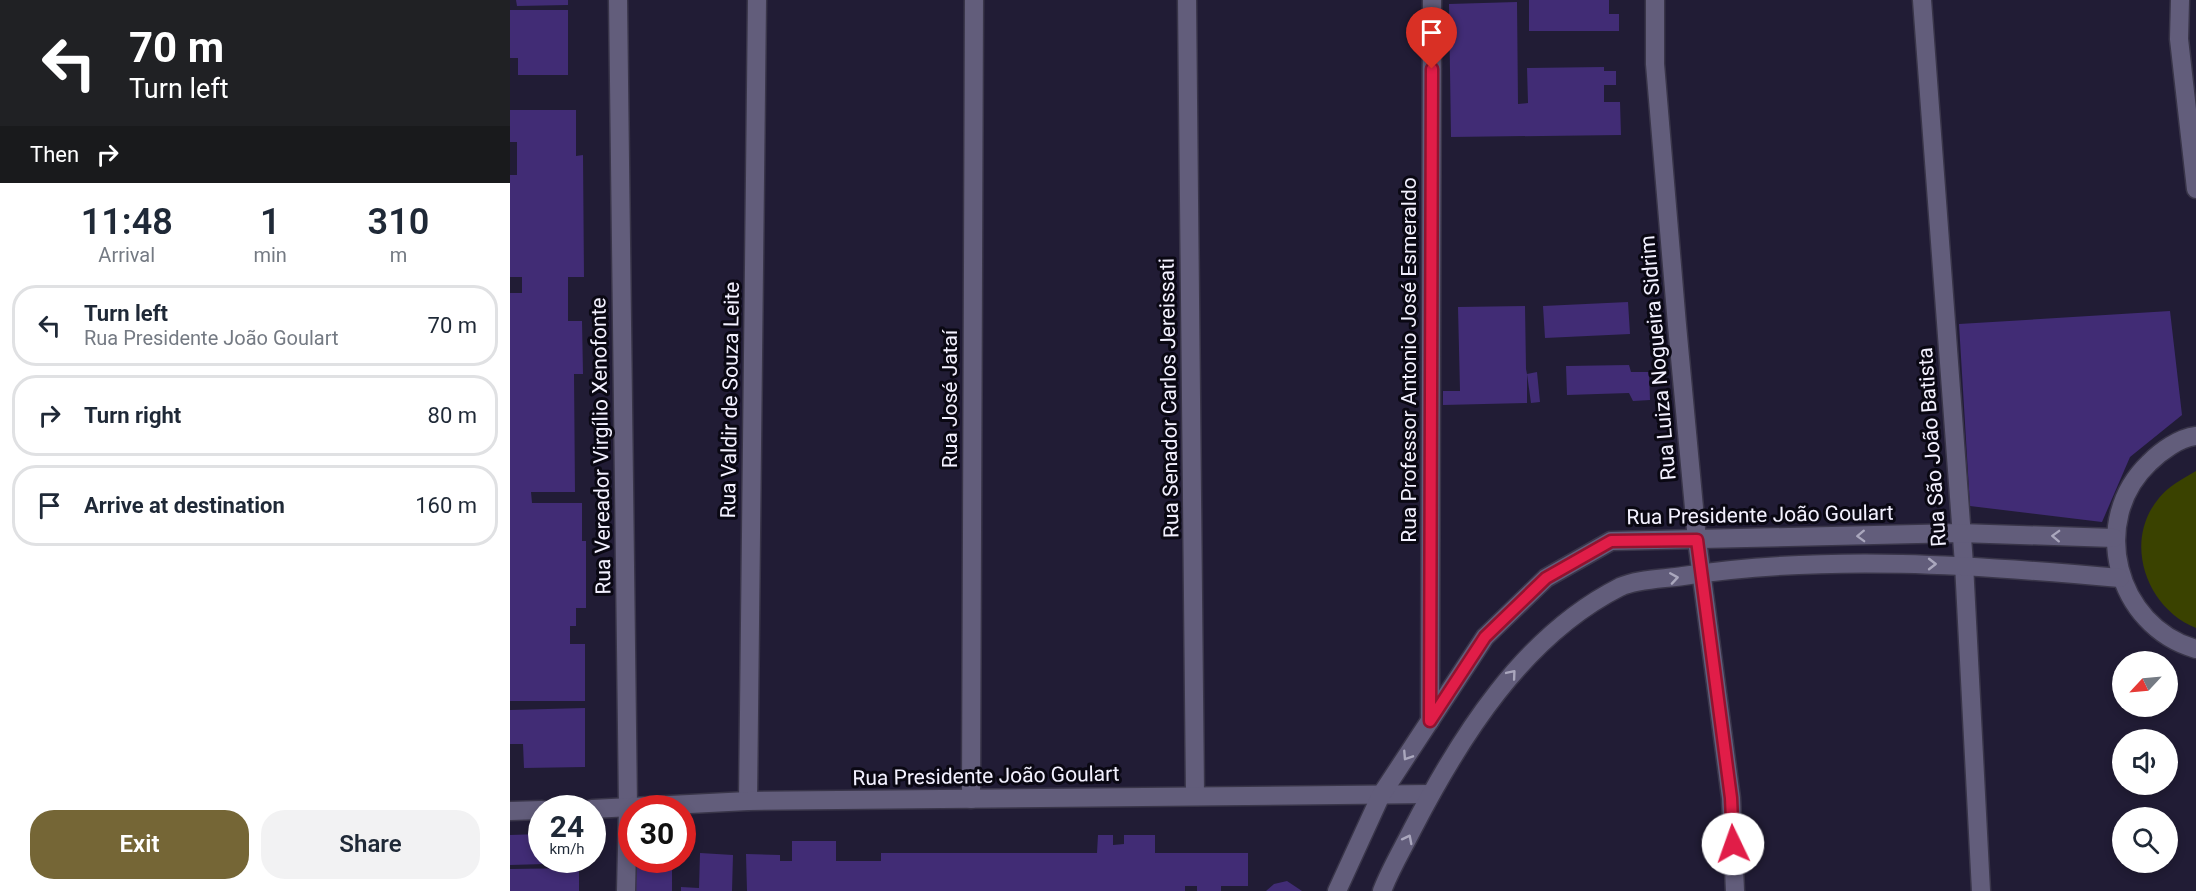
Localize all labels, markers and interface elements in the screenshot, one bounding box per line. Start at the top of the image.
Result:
pin [1406,7,1457,69]
icon: arrive [1415,16,1448,49]
text: 70 m [129,23,224,72]
icon: left [30,24,108,102]
text: Turn left [129,73,229,105]
icon: right [91,138,124,171]
text: Then [30,142,79,167]
street label: Rua Professor Antonio José Esmeraldo [1397,177,1421,543]
text: 11:48 [81,201,173,243]
text: 1 [260,201,280,243]
text: 310 [368,201,429,243]
street label: Rua Luiza Nogueira Sidrim [1635,235,1681,481]
text: Arrival [98,243,155,267]
text: min [253,243,287,267]
text: m [390,243,407,267]
street label: Rua Senador Carlos Jereissati [1155,258,1183,538]
street label: Rua Valdir de Souza Leite [716,281,744,519]
street label: Rua Vereador Virgílio Xenofonte [586,297,616,595]
text: Turn left [84,301,168,326]
icon: left [33,309,66,342]
text: 70 m [428,313,477,338]
text: Rua Presidente João Goulart [84,326,339,350]
street label: Rua José Jataí [938,329,962,468]
street label: Rua São João Batista [1913,346,1951,548]
icon: right [33,399,66,432]
text: Turn right [84,403,181,428]
text: 80 m [428,403,477,428]
icon: arrive [33,489,66,522]
text: Arrive at destination [84,493,285,518]
text: 160 m [415,493,477,518]
street label: Rua Presidente João Goulart [1626,501,1894,529]
one-way arrow [1856,529,1865,542]
one-way arrow [2051,530,2060,542]
one-way arrow [1927,558,1936,570]
one-way arrow [1670,572,1679,584]
north arrow [2112,651,2178,717]
map controls [2112,651,2178,873]
one-way arrow [1504,670,1515,681]
button: sound [2112,729,2178,795]
one-way arrow [1402,750,1414,760]
street label: Rua Presidente João Goulart [852,762,1120,790]
speed limit sign: 30 [618,795,696,873]
button: search [2112,807,2178,873]
text: 24 [550,809,584,844]
button: Exit [30,810,249,879]
button: Share [261,810,480,879]
position arrow [1701,812,1765,876]
one-way arrow [1401,834,1412,845]
text: km/h [549,840,585,858]

